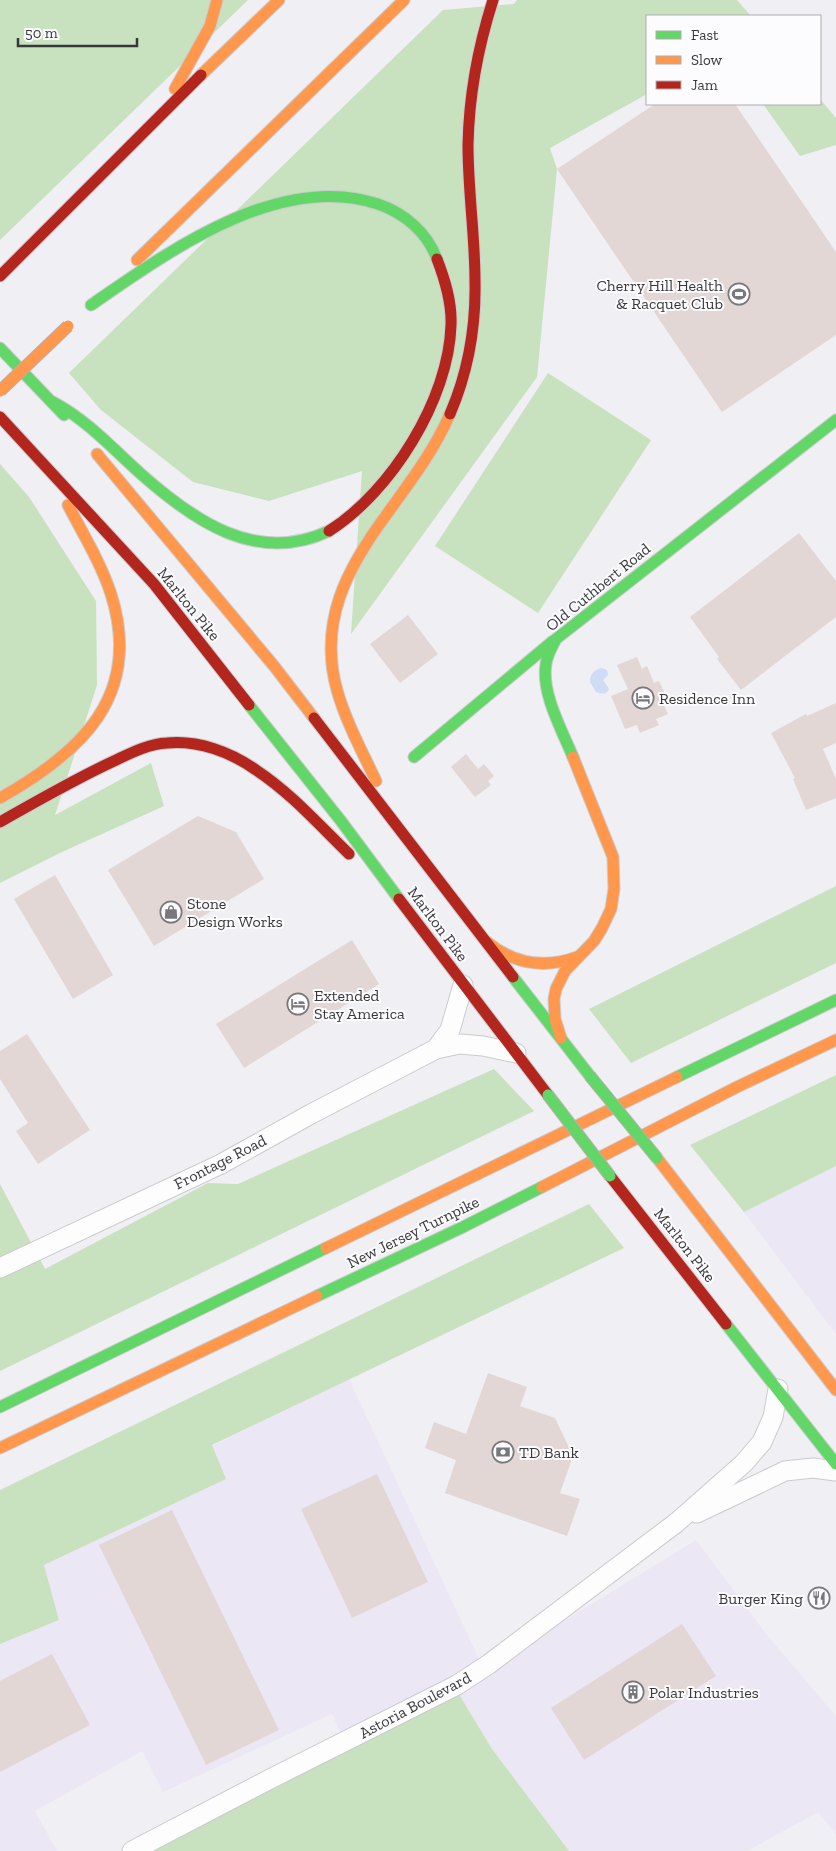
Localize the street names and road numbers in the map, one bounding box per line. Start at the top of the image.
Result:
street label: Old Cuthbert Road [542,539,654,635]
street label: Marlton Pike [154,564,224,644]
street label: Marlton Pike [404,883,472,965]
street label: Frontage Road [171,1131,270,1193]
street label: New Jersey Turnpike [344,1192,482,1272]
street label: Marlton Pike [650,1204,720,1286]
street label: Astoria Boulevard [356,1667,474,1742]

